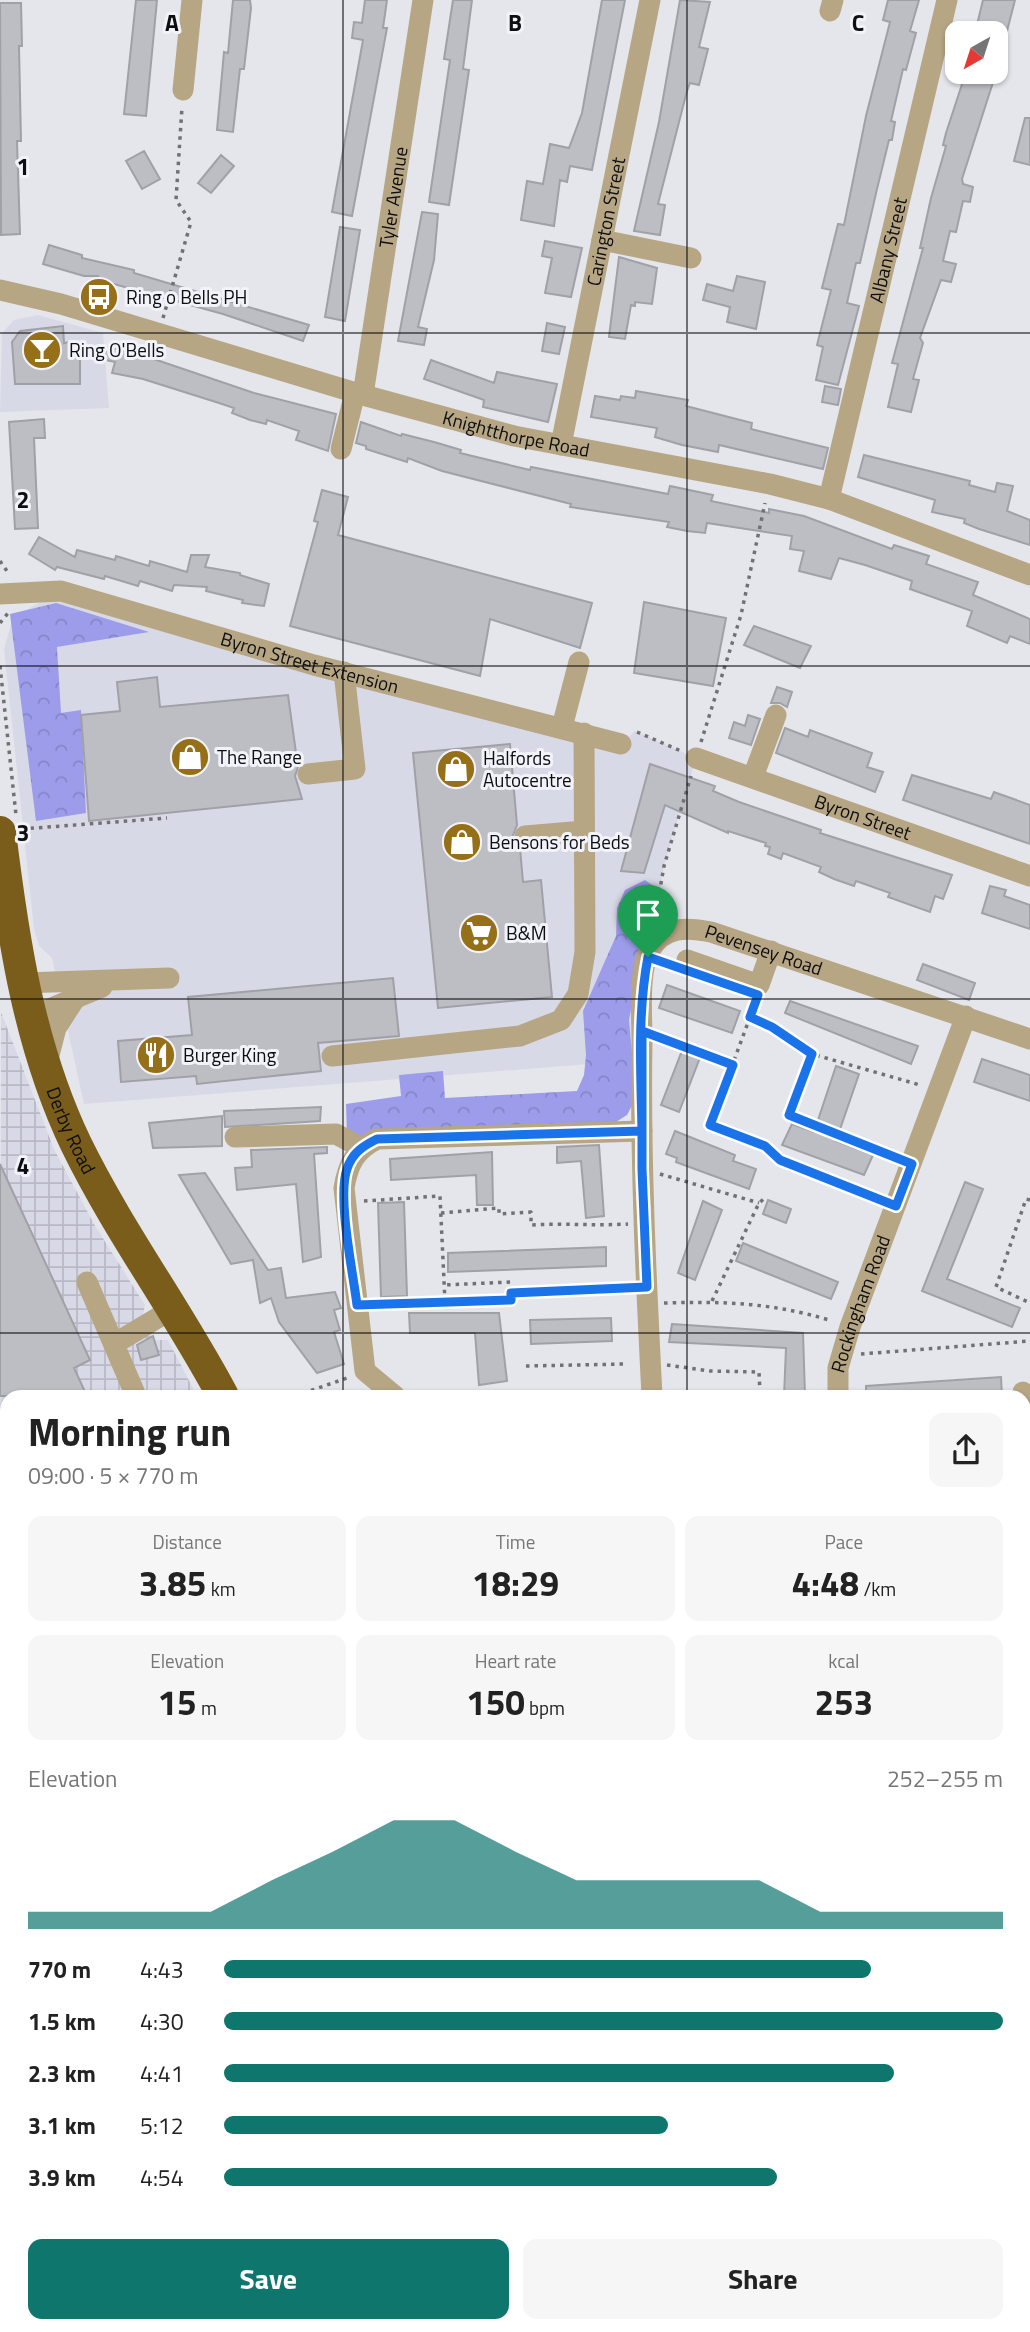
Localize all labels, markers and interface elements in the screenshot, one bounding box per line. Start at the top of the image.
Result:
text: A [165,5,179,40]
text: B [508,5,522,40]
text: C [852,5,864,40]
north arrow [945,21,1008,84]
map controls [945,21,1008,84]
street label: Tyler Avenue [371,145,415,250]
text: 1 [17,149,29,184]
street label: Carington Street [578,154,632,288]
street label: Albany Street [861,194,914,306]
bus stop icon: Ring o Bells PH [78,276,120,318]
place label: Ring o Bells PH [126,282,247,311]
bar icon: Ring O'Bells [21,329,63,371]
place label: Ring O'Bells [69,335,165,364]
street label: Knightthorpe Road [439,402,592,464]
text: 2 [17,482,29,517]
street label: Byron Street Extension [217,624,402,700]
shop icon: The Range [169,736,211,778]
place label: The Range [217,742,302,771]
place label: Halfords Autocentre [483,743,572,794]
shop icon: Halfords Autocentre [435,748,477,790]
street label: Byron Street [811,786,916,847]
text: 3 [17,815,29,850]
shop icon: Bensons for Beds [441,821,483,863]
place label: Bensons for Beds [489,827,630,856]
pin [618,885,678,957]
icon: arrive [629,896,667,934]
supermarket icon: B&M [458,912,500,954]
street label: Pevensey Road [701,916,827,982]
place label: B&M [506,918,547,947]
restaurant icon: Burger King [135,1034,177,1076]
place label: Burger King [183,1040,277,1069]
street label: Derby Road [39,1082,104,1179]
text: 4 [17,1148,29,1183]
street label: Rockingham Road [822,1231,897,1376]
text: Morning run [28,1403,231,1461]
button: share [929,1413,1003,1487]
text: 09:00 · 5 × 770 m [28,1458,198,1493]
text: Distance [152,1527,222,1556]
text: Time [496,1527,535,1556]
text: Pace [825,1527,863,1556]
text: 3.85 [139,1556,206,1610]
text: 18:29 [472,1556,559,1610]
text: 4:48 [791,1556,859,1610]
text: km [206,1574,236,1603]
text: /km [859,1574,896,1603]
text: Elevation [150,1646,224,1675]
text: Heart rate [475,1646,556,1675]
text: kcal [828,1646,859,1675]
text: 15 [158,1675,197,1729]
text: 150 [466,1675,525,1729]
text: 253 [814,1675,873,1729]
text: m [197,1693,217,1722]
text: bpm [525,1693,565,1722]
text: Elevation [28,1761,117,1796]
text: 252–255 m [887,1761,1003,1796]
text: 770 m [28,1952,91,1987]
text: 4:43 [140,1952,184,1987]
text: 1.5 km [28,2004,96,2039]
text: 4:30 [140,2004,184,2039]
text: 2.3 km [28,2056,96,2091]
text: 4:41 [140,2056,184,2091]
text: 3.1 km [28,2108,96,2143]
text: 5:12 [140,2108,184,2143]
text: 3.9 km [28,2160,96,2195]
text: 4:54 [140,2160,184,2195]
button: Save [28,2239,509,2319]
button: Share [523,2239,1003,2319]

